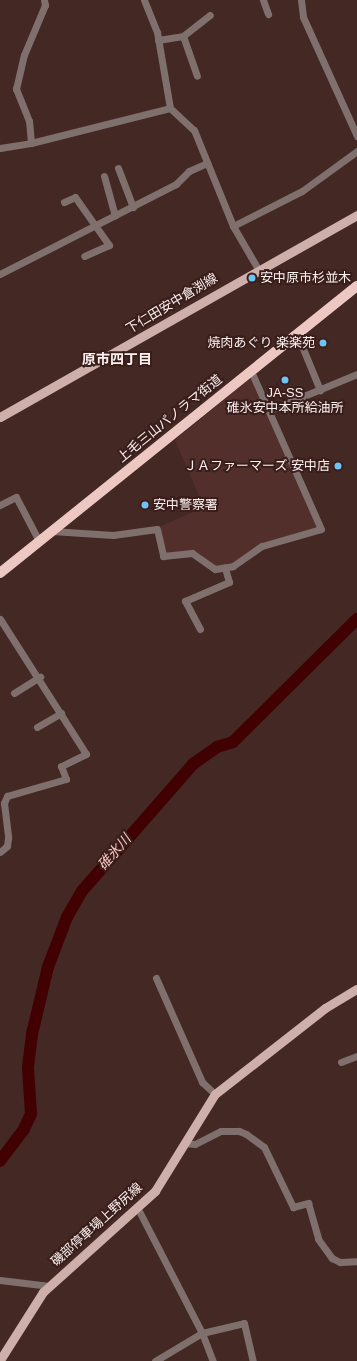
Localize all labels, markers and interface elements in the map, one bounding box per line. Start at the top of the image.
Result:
place label: 安中原市杉並木 [260,270,351,286]
street label: 下仁田安中倉渕線 [123,271,221,337]
marker: 安中原市杉並木 [247,273,257,283]
place label: 焼肉あぐり 楽楽苑 [207,335,315,351]
marker: 焼肉あぐり 楽楽苑 [318,338,328,348]
district label: 原市四丁目 [82,351,152,367]
street label: 上毛三山パノラマ街道 [115,372,225,466]
marker: JA-SS 碓氷安中本所給油所 [280,375,290,385]
place label: JA-SS 碓氷安中本所給油所 [227,386,343,417]
place label: ＪＡファーマーズ 安中店 [183,458,330,474]
marker: ＪＡファーマーズ 安中店 [333,461,343,471]
place label: 安中警察署 [153,497,218,513]
marker: 安中警察署 [140,500,150,510]
water label: 碓氷川 [94,831,134,873]
street label: 磯部停車場上野尻線 [48,1180,146,1270]

